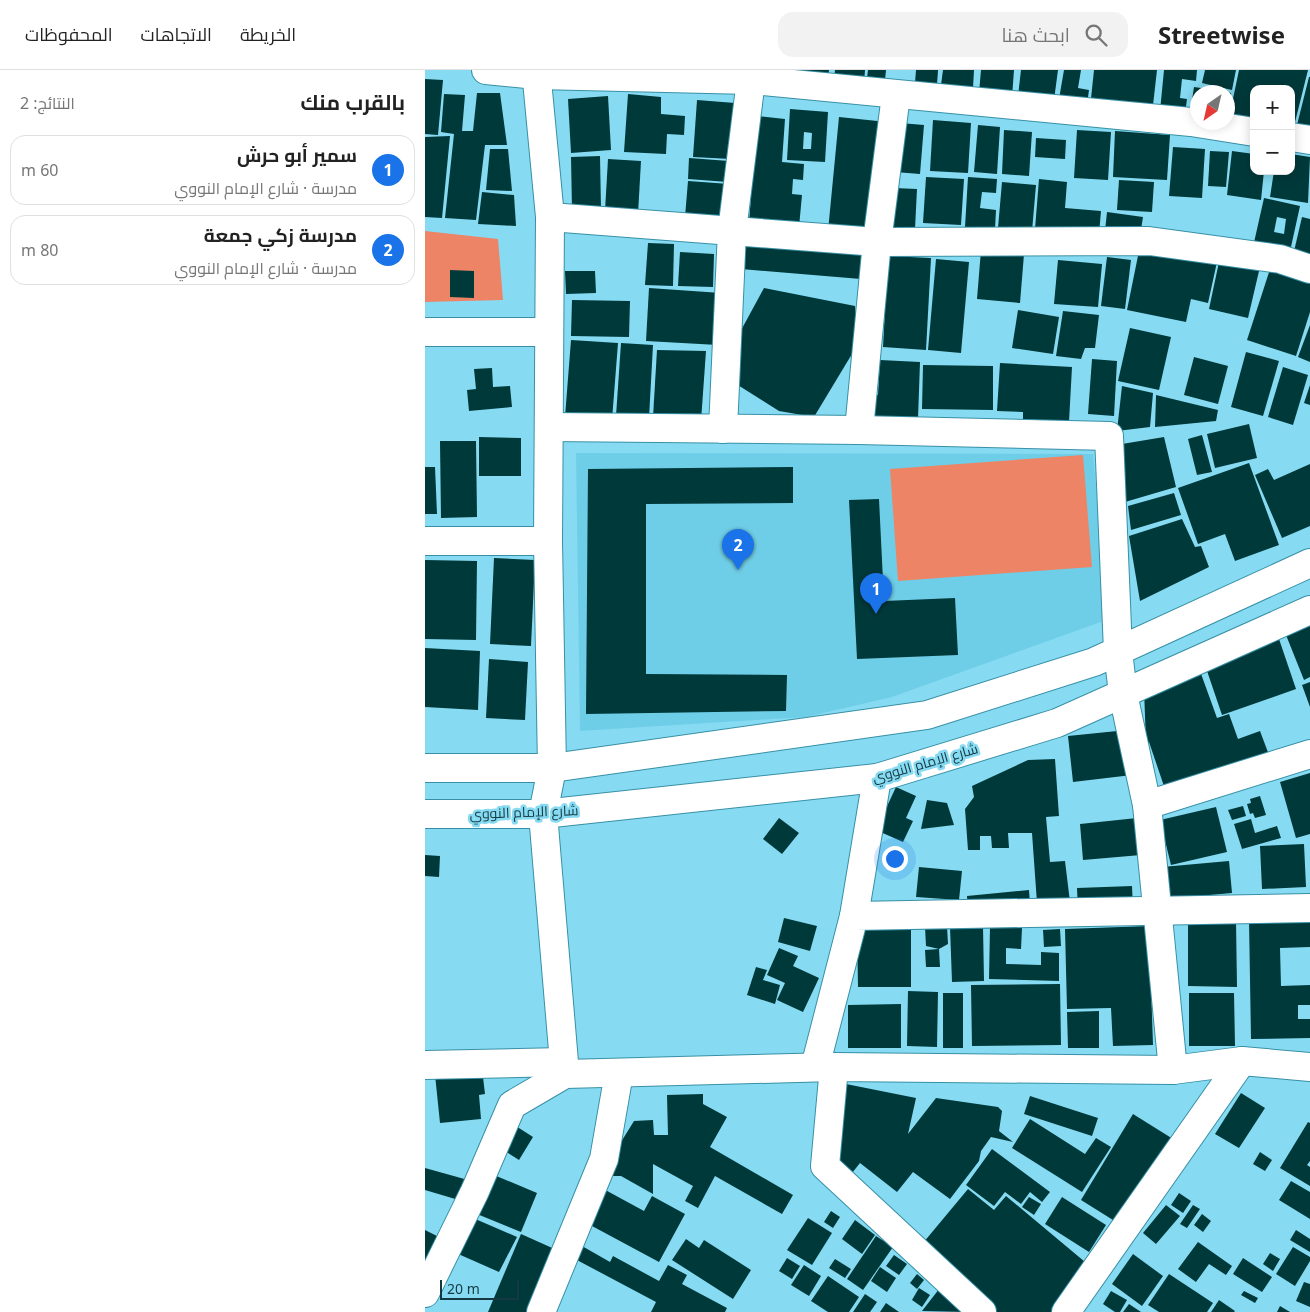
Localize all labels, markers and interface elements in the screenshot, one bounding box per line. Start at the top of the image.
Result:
search box [778,12,1128,57]
text: Streetwise [1158,18,1285,51]
icon: search [1082,21,1110,49]
text: المحفوظات [25,22,113,46]
text: الاتجاهات [141,22,212,46]
text: الخريطة [240,22,296,46]
text: ابحث هنا [1002,22,1070,48]
north arrow [1190,85,1235,130]
map controls [1250,85,1295,175]
button: + [1250,85,1295,130]
text: بالقرب منك [300,88,405,116]
text: النتائج: 2 [20,92,75,114]
button: − [1250,130,1295,175]
text: سمير أبو حرش [237,142,357,168]
text: 60 m [21,159,58,181]
text: 1 [383,159,393,181]
text: مدرسة · شارع الإمام النووي [174,177,357,199]
text: مدرسة زكي جمعة [204,222,357,248]
text: 80 m [21,239,58,261]
text: 2 [383,239,393,261]
text: مدرسة · شارع الإمام النووي [174,257,357,279]
pin: 2 [722,529,754,570]
pin: 1 [860,573,892,614]
street label: شارع الإمام النووي [870,738,981,790]
street label: شارع الإمام النووي [469,800,579,826]
your location [882,846,908,872]
scale bar [440,1277,519,1300]
text: 20 m [447,1279,480,1298]

